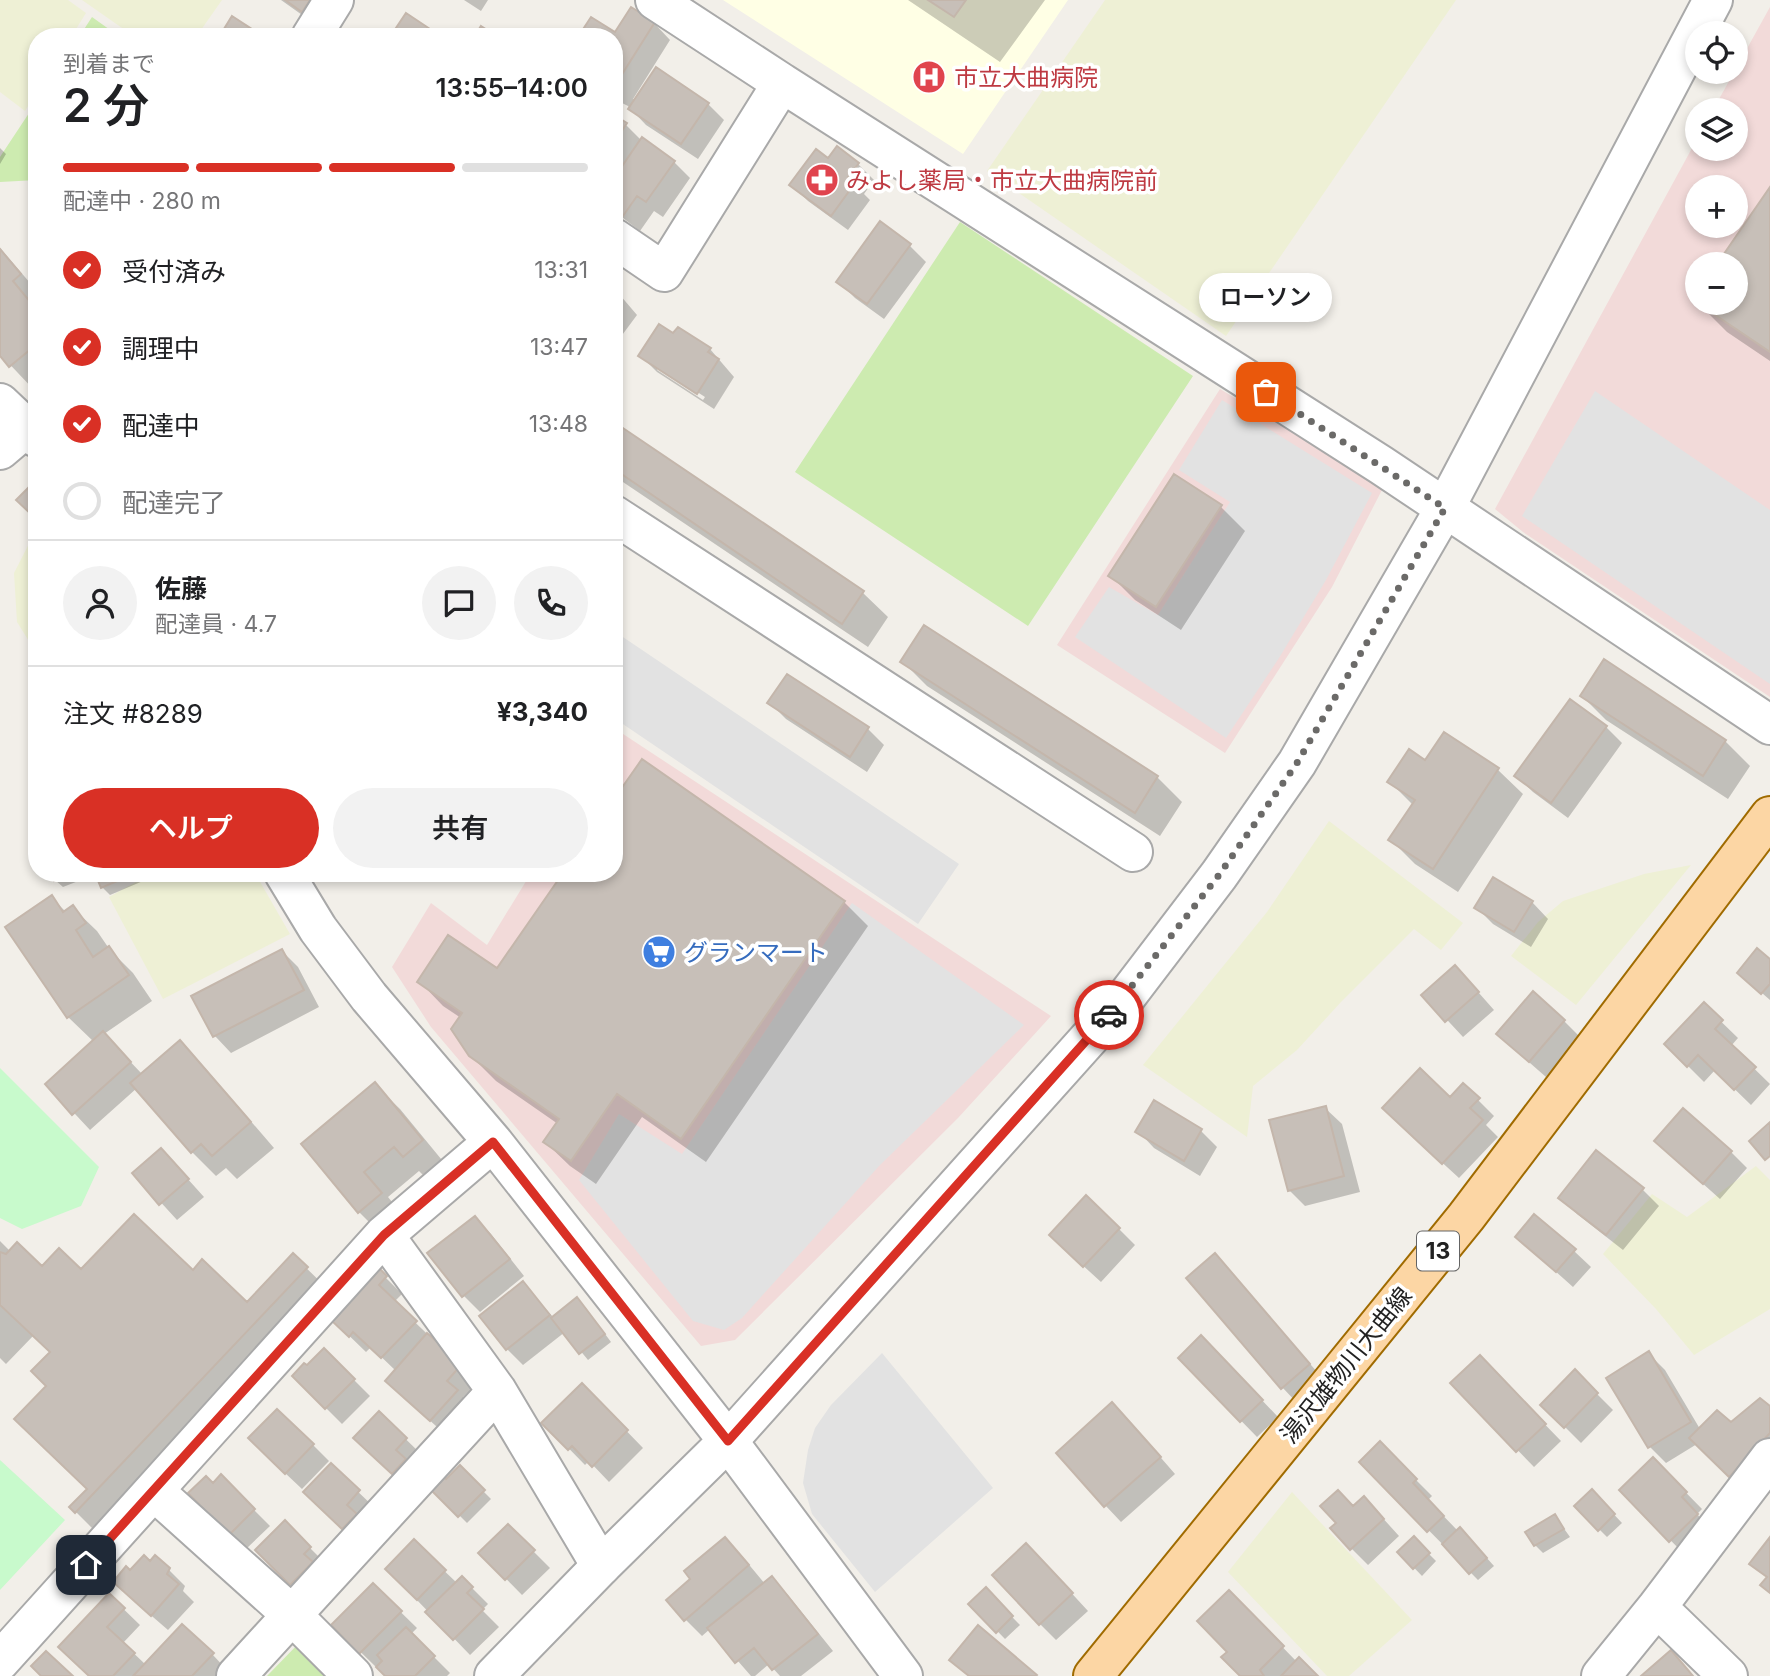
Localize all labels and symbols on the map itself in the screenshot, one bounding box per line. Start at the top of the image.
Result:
hospital icon: 市立大曲病院 [910,58,948,96]
place label: 市立大曲病院 [954,63,1098,92]
pharmacy icon: みよし薬局・市立大曲病院前 [803,161,841,199]
place label: みよし薬局・市立大曲病院前 [846,166,1158,195]
callout: ローソン [1200,273,1332,322]
pin [1236,362,1296,422]
supermarket icon: グランマート [640,933,678,971]
place label: グランマート [684,938,828,967]
courier [1074,980,1144,1050]
road number: 13 [1417,1232,1459,1270]
street label: 湯沢雄物川大曲線 [1274,1281,1418,1449]
pin [56,1535,116,1595]

